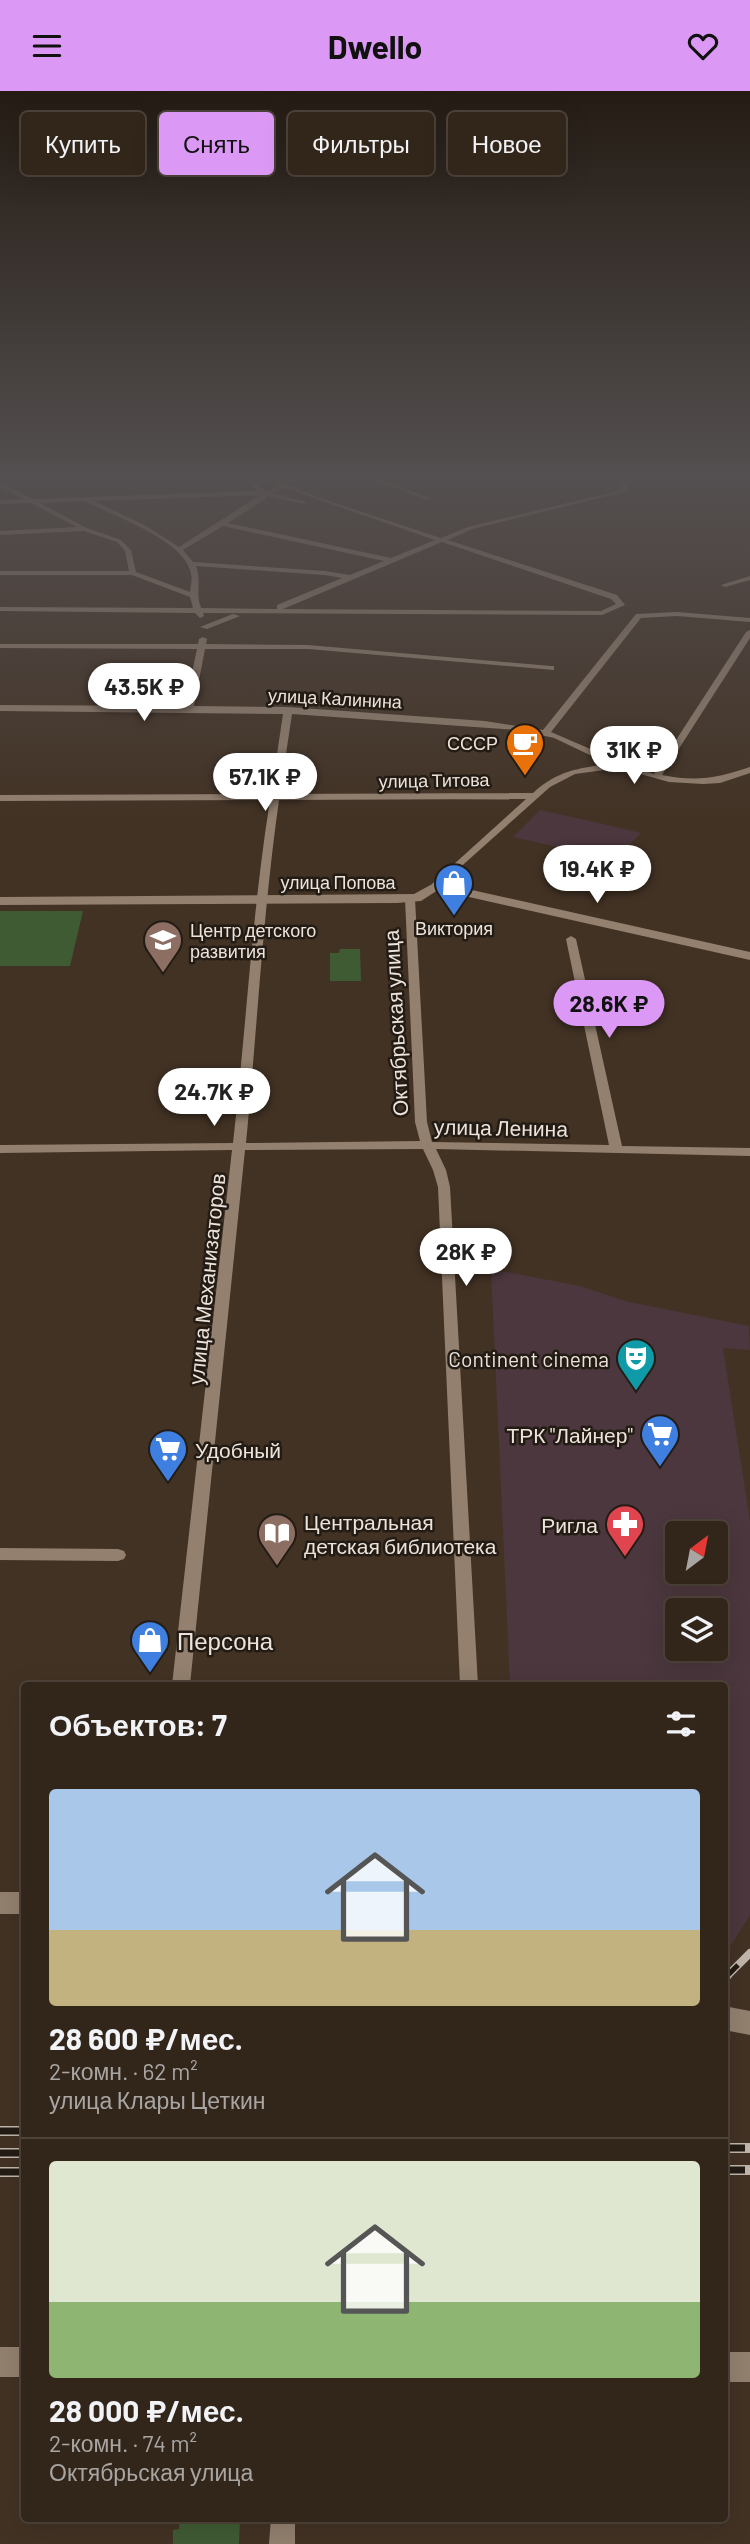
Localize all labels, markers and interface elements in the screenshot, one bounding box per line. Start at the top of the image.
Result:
icon: menu [28,27,66,65]
text: Dwello [328,27,422,65]
icon: heart [684,27,722,65]
chip: Купить [21,112,145,175]
chip: Снять [159,112,274,175]
chip: Фильтры [288,112,434,175]
chip: Новое [448,112,566,175]
pin: 43.5K ₽ [79,663,209,723]
text: 43.5K ₽ [104,672,184,700]
street label: улица Калинина [267,684,404,713]
cafe icon: СССР [504,722,546,777]
pin: 31K ₽ [585,727,683,786]
place label: СССР [447,732,498,754]
text: 31K ₽ [606,735,662,763]
pin: 57.1K ₽ [200,753,330,813]
text: 57.1K ₽ [229,762,301,790]
street label: улица Титова [378,768,491,792]
pin: 19.4K ₽ [532,845,662,905]
text: 19.4K ₽ [559,854,635,882]
shop icon: Виктория [433,862,475,917]
street label: улица Попова [280,871,397,893]
place label: Виктория [415,917,493,939]
school or university icon: Центр детского развития [142,919,184,974]
place label: Центр детского развития [190,919,316,962]
street label: Октябрьская улица [378,929,412,1117]
pin: 28.6K ₽ [544,981,674,1040]
text: 28.6K ₽ [569,989,649,1017]
pin: 24.7K ₽ [149,1069,279,1128]
text: 24.7K ₽ [174,1077,254,1105]
street label: улица Ленина [434,1113,569,1141]
street label: улица Механизаторов [182,1172,230,1386]
pin: 28K ₽ [417,1229,515,1288]
text: 28K ₽ [436,1237,496,1265]
theatre icon: Continent cinema [615,1337,657,1392]
place label: Continent cinema [448,1346,609,1371]
supermarket icon: ТРК "Лайнер" [639,1413,681,1468]
place label: ТРК "Лайнер" [507,1422,633,1447]
supermarket icon: Удобный [147,1428,189,1483]
place label: Удобный [195,1437,281,1462]
pharmacy icon: Ригла [604,1503,646,1558]
place label: Центральная детская библиотека [304,1509,497,1558]
library icon: Центральная детская библиотека [256,1512,298,1567]
place label: Ригла [541,1512,598,1537]
north arrow [665,1521,728,1584]
map controls [665,1521,728,1661]
button: layers [665,1598,728,1661]
shop icon: Персона [129,1619,171,1674]
place label: Персона [177,1626,274,1655]
icon: filters [662,1705,700,1743]
text: Объектов: 7 [49,1706,227,1742]
icon: home [312,1834,438,1960]
text: 28 600 ₽/мес. [49,2020,243,2056]
text: 2-комн. · 62 m² [49,2057,198,2085]
text: улица Клары Цеткин [49,2086,266,2114]
icon: home [312,2206,438,2332]
text: 28 000 ₽/мес. [49,2392,244,2428]
text: 2-комн. · 74 m² [49,2429,197,2457]
text: Октябрьская улица [49,2458,253,2486]

